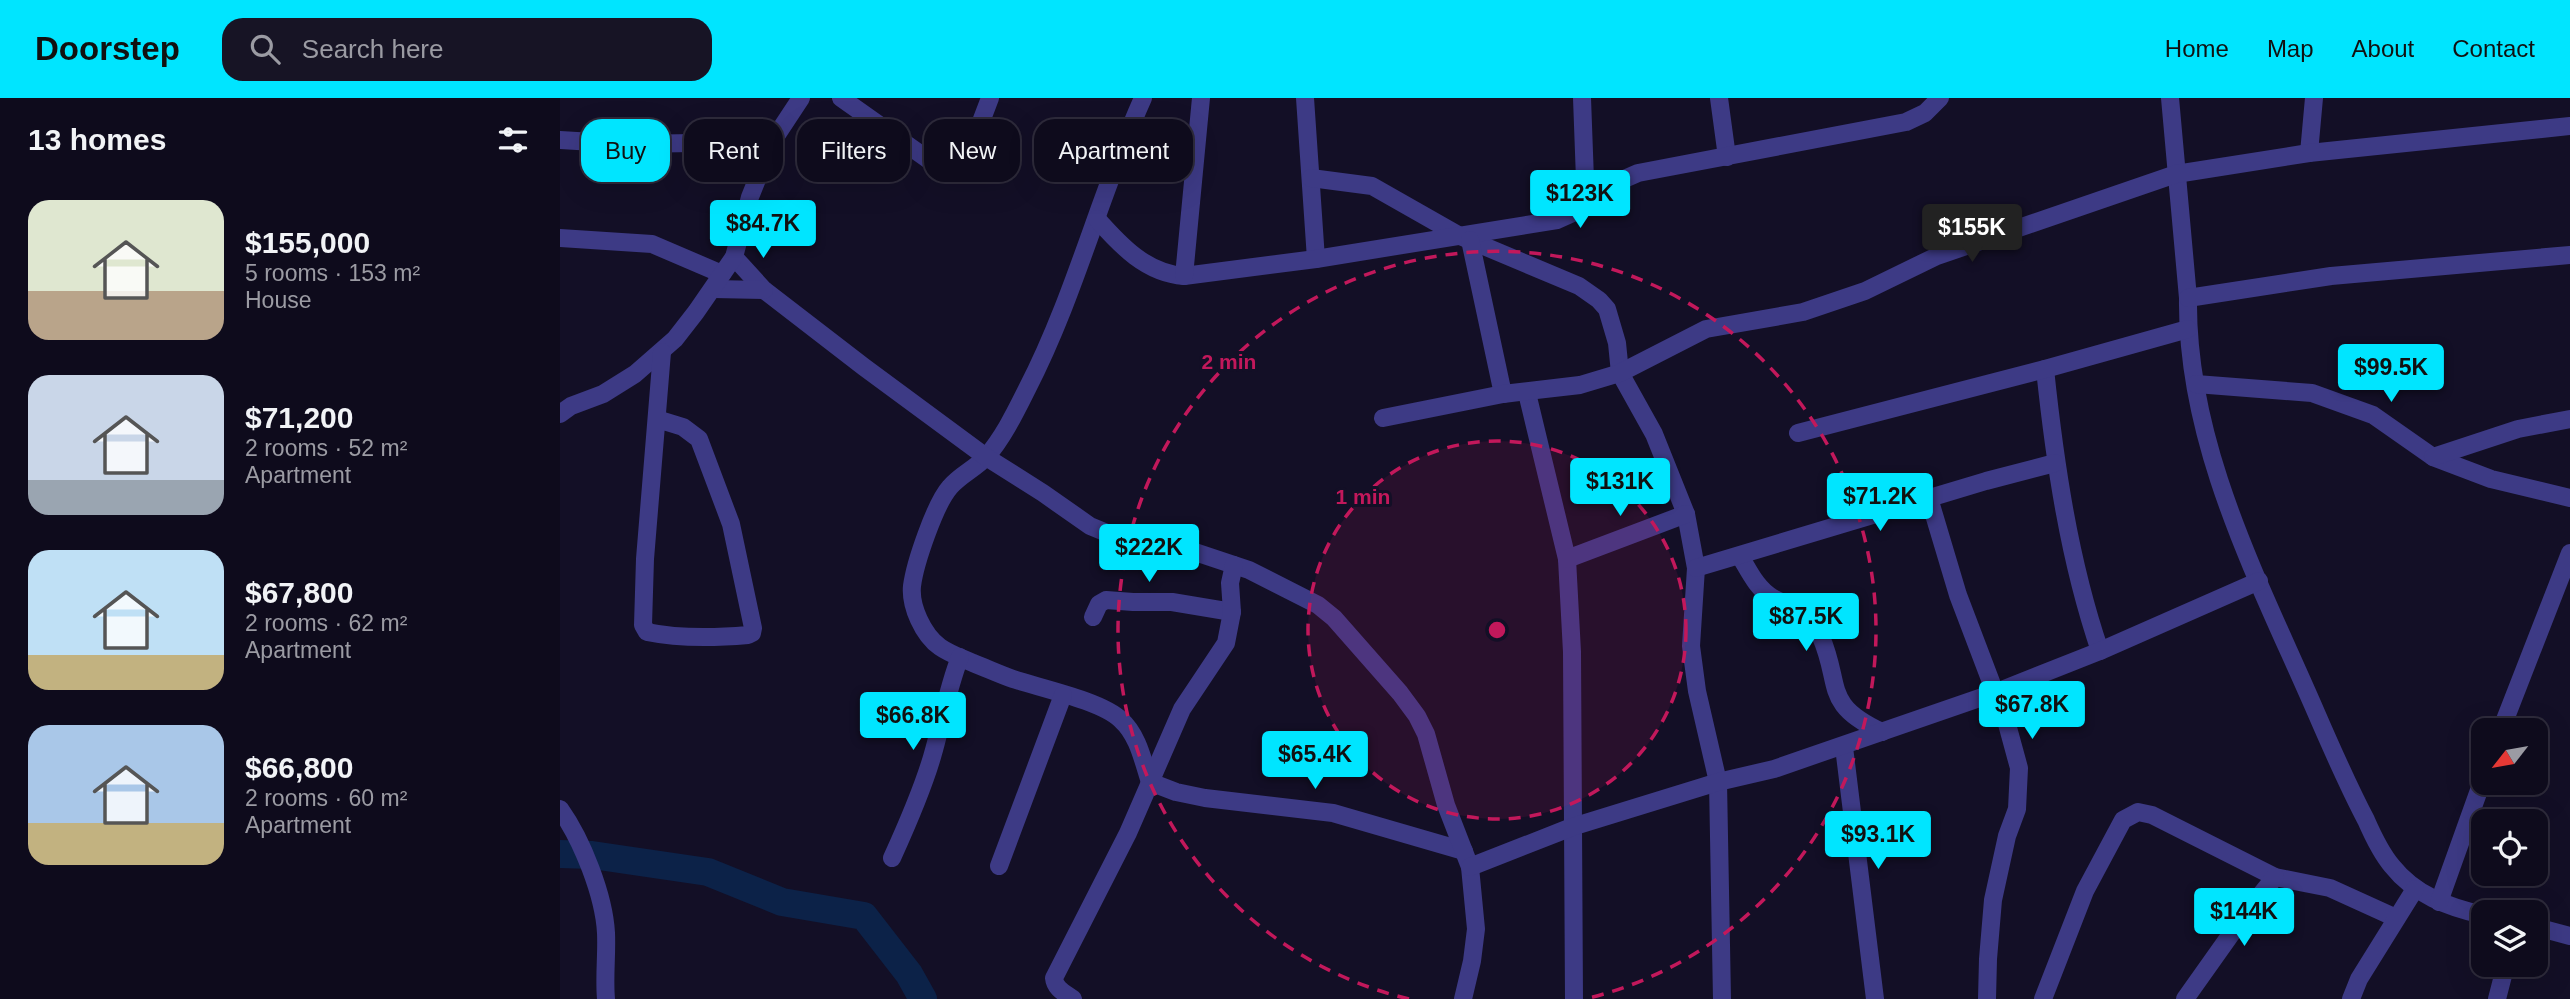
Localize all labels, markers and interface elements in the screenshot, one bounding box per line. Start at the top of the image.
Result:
search box [222,18,712,81]
text: Doorstep [35,30,180,67]
icon: search [246,30,284,68]
text: Search here [302,34,444,64]
text: Home [2165,35,2229,62]
text: Map [2267,35,2314,62]
text: About [2352,35,2414,62]
text: Contact [2452,35,2535,62]
chip: Buy [581,119,670,182]
chip: Rent [684,119,783,182]
chip: Filters [797,119,910,182]
chip: New [924,119,1020,182]
chip: Apartment [1034,119,1193,182]
icon: filters [494,121,532,159]
text: 13 homes [28,123,166,156]
pin: $123K [1531,170,1629,230]
text: $123K [1546,180,1614,206]
pin: $84.7K [706,200,820,260]
pin: $155K [1923,204,2021,264]
text: $84.7K [726,210,800,236]
text: $155K [1938,214,2006,240]
text: $155,000 [245,226,370,259]
icon: home [84,228,168,312]
text: 5 rooms · 153 m² [245,260,420,286]
text: House [245,287,311,313]
pin: $99.5K [2334,344,2448,404]
text: 2 min [1202,350,1256,373]
text: $99.5K [2354,354,2428,380]
text: $71,200 [245,401,353,434]
icon: home [84,403,168,487]
text: 2 rooms · 52 m² [245,435,407,461]
pin: $131K [1571,458,1669,518]
text: Apartment [245,462,351,488]
text: $131K [1586,468,1654,494]
pin: $71.2K [1823,474,1937,533]
text: $71.2K [1843,483,1917,509]
text: 1 min [1336,485,1390,508]
pin: $222K [1100,524,1198,584]
text: $222K [1115,534,1183,560]
text: $67,800 [245,576,353,609]
icon: home [84,578,168,662]
pin: $87.5K [1749,594,1863,653]
text: $87.5K [1769,603,1843,629]
text: 2 rooms · 62 m² [245,610,407,636]
centre of rings [1485,618,1509,642]
text: Apartment [245,637,351,663]
pin: $67.8K [1975,682,2089,741]
text: $67.8K [1995,691,2069,717]
pin: $66.8K [856,692,970,752]
text: $66.8K [876,702,950,728]
north arrow [2471,718,2548,794]
map controls [2471,718,2548,977]
pin: $65.4K [1258,732,1372,791]
text: $65.4K [1278,741,1352,767]
text: $66,800 [245,751,353,784]
icon: home [84,753,168,837]
text: 2 rooms · 60 m² [245,785,407,811]
button: locate [2471,809,2548,886]
text: Apartment [245,812,351,838]
pin: $93.1K [1821,812,1935,871]
text: $93.1K [1841,821,1915,847]
pin: $144K [2195,888,2293,948]
text: $144K [2210,898,2278,924]
button: layers [2471,900,2548,977]

